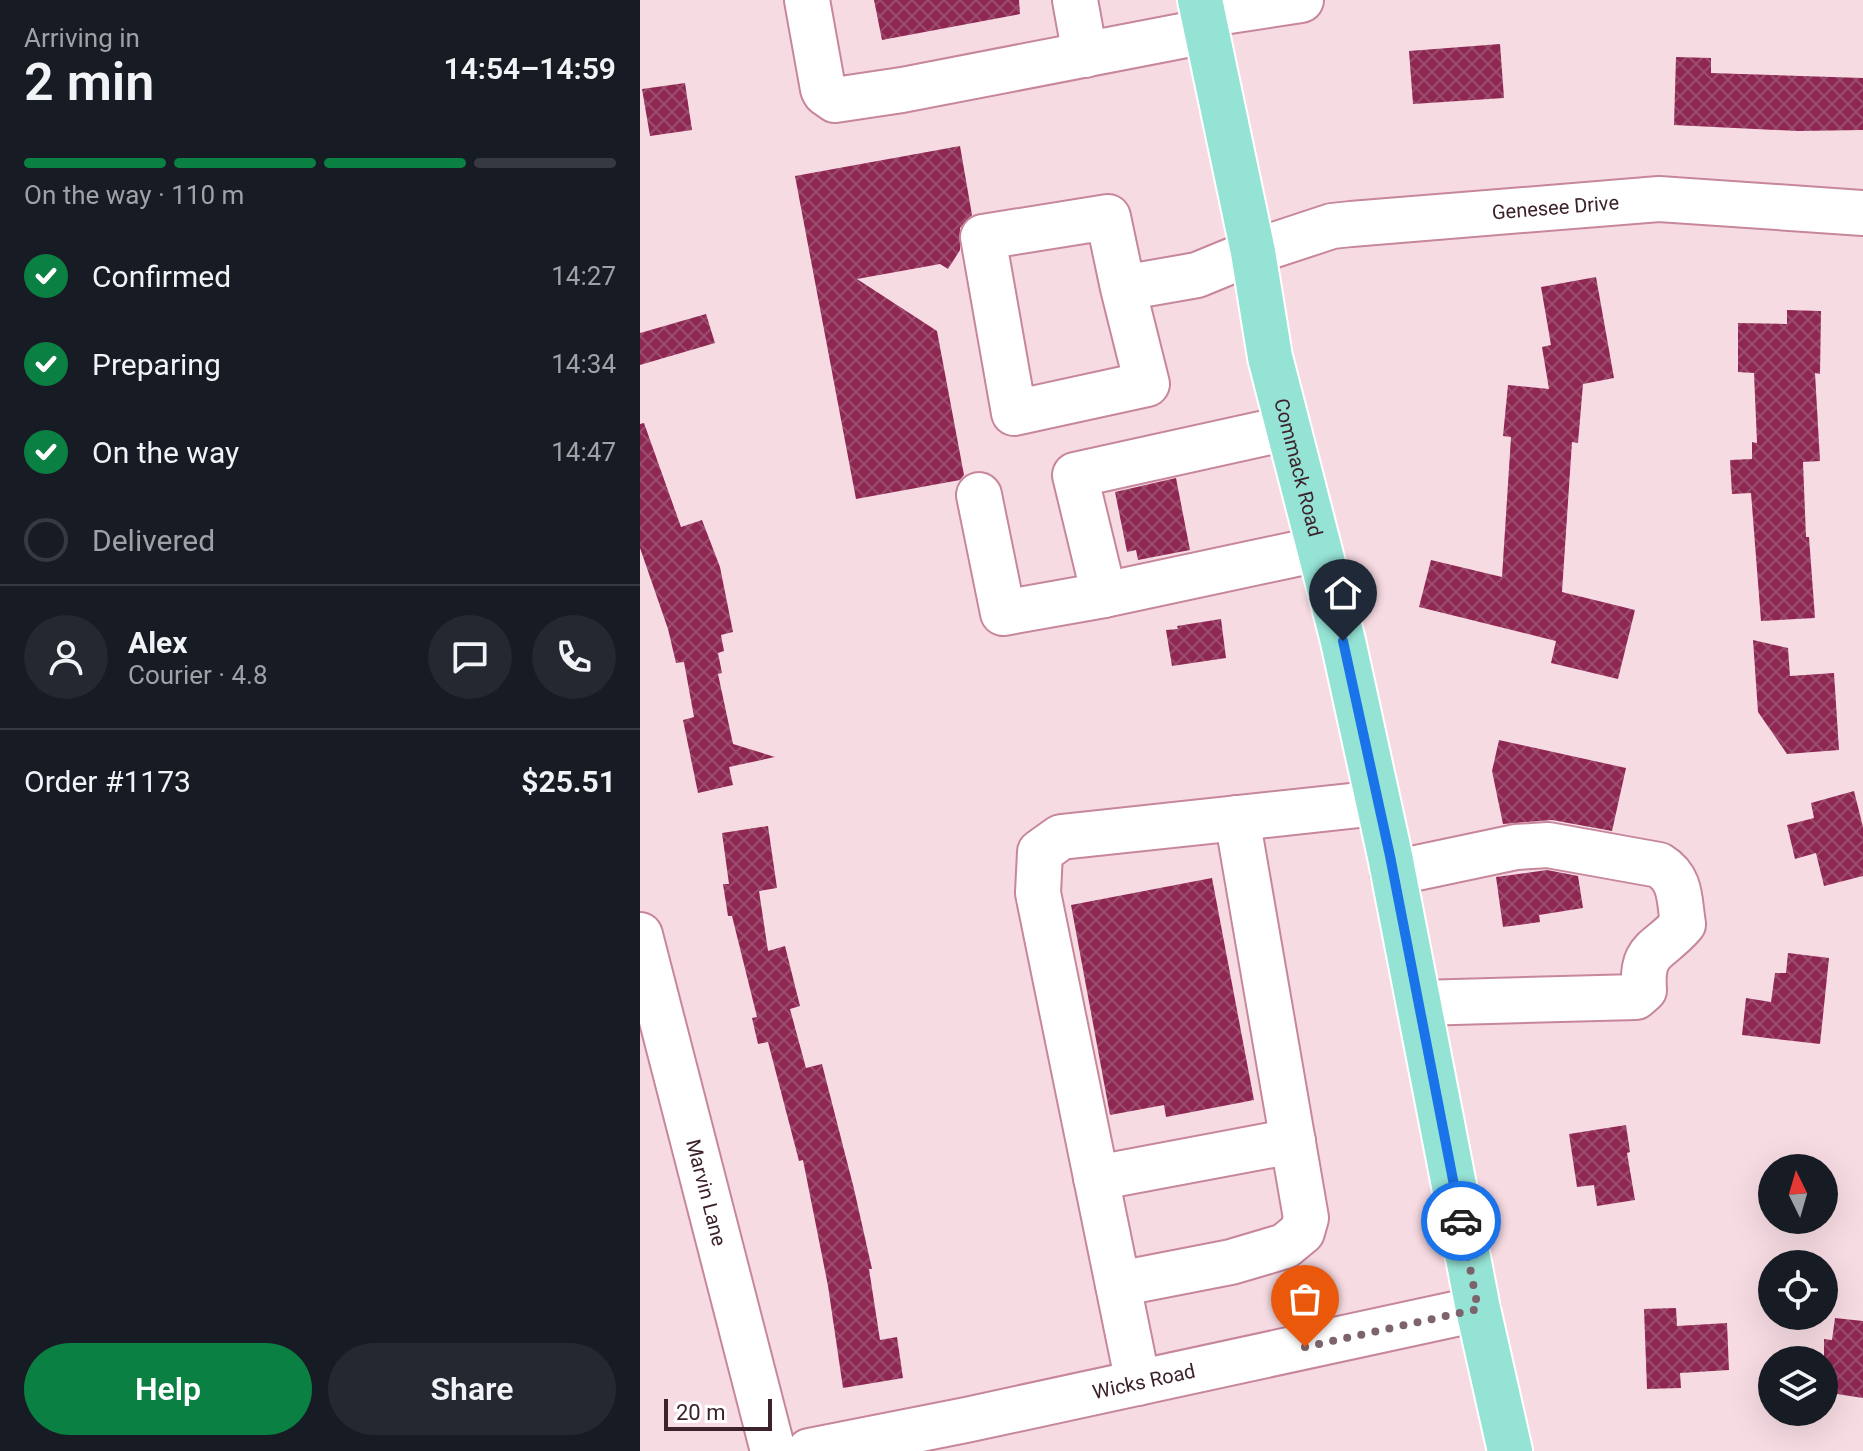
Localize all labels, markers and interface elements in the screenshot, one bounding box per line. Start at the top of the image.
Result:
text: Arriving in [24,23,140,53]
text: 14:54–14:59 [443,51,616,86]
text: 2 min [24,52,154,113]
text: On the way · 110 m [24,180,244,210]
street label: Genesee Drive [1491,190,1620,225]
icon: check [24,254,68,298]
text: Confirmed [92,259,231,294]
text: 14:27 [551,261,616,291]
icon: check [24,342,68,386]
text: Preparing [92,347,221,382]
text: 14:34 [551,349,616,379]
street label: Commack Road [1269,396,1328,539]
icon: check [24,430,68,474]
text: On the way [92,435,239,470]
text: 14:47 [551,437,616,467]
text: Delivered [92,523,215,558]
pin [1309,559,1377,641]
icon: home [1321,571,1365,615]
button: person [24,615,108,699]
button: chat [428,615,512,699]
button: phone [532,615,616,699]
text: Alex [128,625,188,660]
text: Courier · 4.8 [128,660,268,690]
text: Order #1173 [24,764,191,799]
text: $25.51 [521,764,616,799]
street label: Marvin Lane [681,1137,732,1248]
north arrow [1758,1154,1838,1234]
map controls [1758,1154,1838,1426]
courier [1421,1181,1501,1261]
icon: car [1439,1199,1483,1243]
button: locate [1758,1250,1838,1330]
pin [1271,1265,1339,1347]
icon: bag [1283,1277,1327,1321]
button: Help [24,1343,312,1435]
button: Share [328,1343,616,1435]
button: layers [1758,1346,1838,1426]
street label: Wicks Road [1090,1359,1197,1404]
scale bar [664,1395,772,1431]
text: 20 m [676,1400,725,1425]

